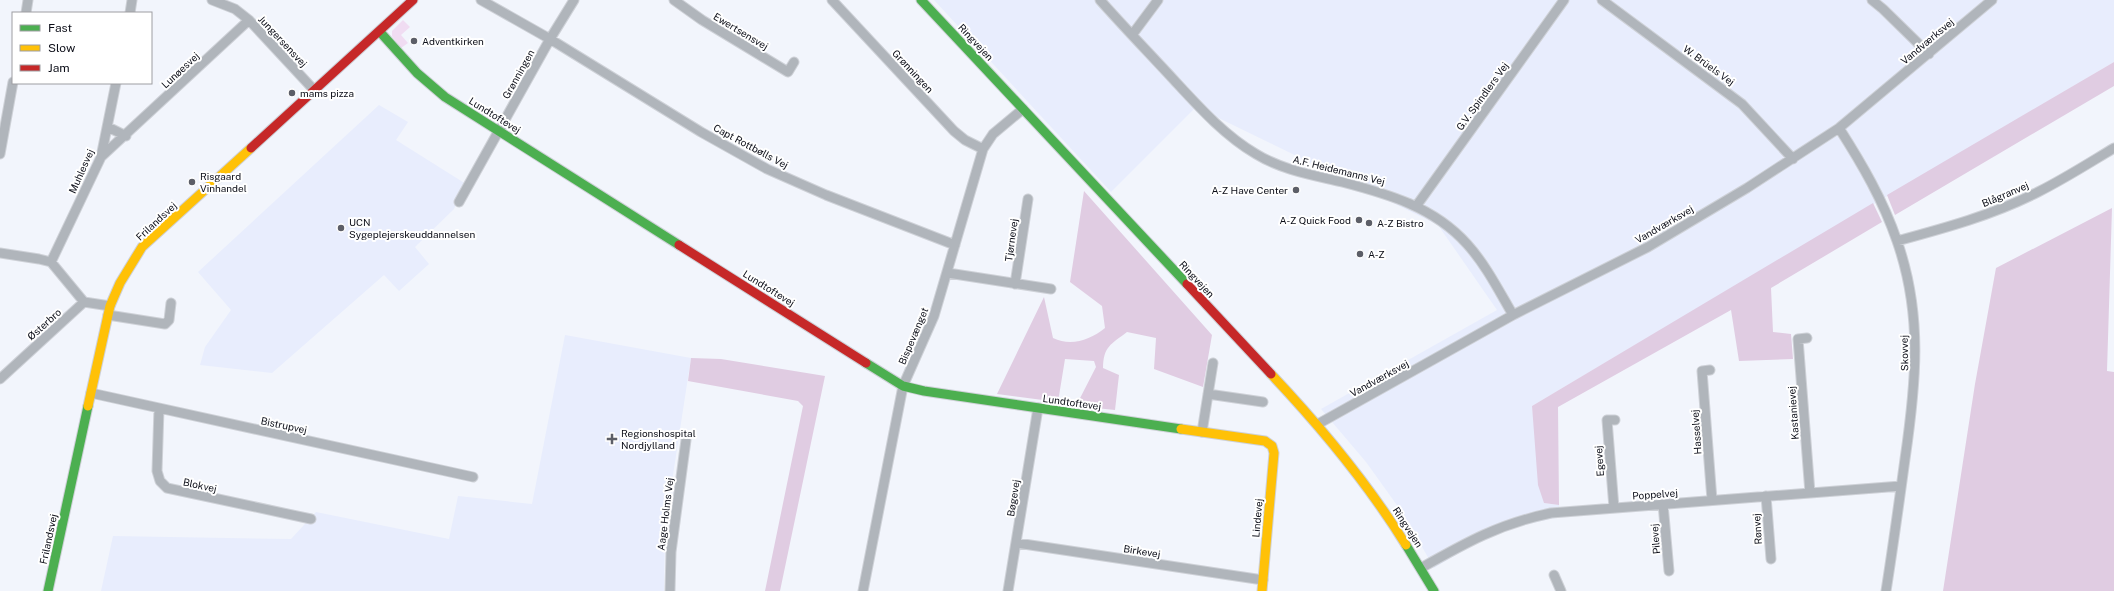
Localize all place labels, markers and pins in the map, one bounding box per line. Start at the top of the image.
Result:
place label: Adventkirken [422,35,484,47]
marker: Adventkirken [409,36,419,46]
place label: mams pizza [300,87,354,99]
marker: mams pizza [287,88,297,98]
place label: Risgaard Vinhandel [200,170,247,194]
marker: Risgaard Vinhandel [187,177,197,187]
place label: A-Z Have Center [1212,184,1288,196]
marker: A-Z Have Center [1291,185,1301,195]
place label: A-Z Quick Food [1280,214,1351,226]
marker: A-Z Quick Food [1354,215,1364,225]
place label: UCN Sygeplejerskeuddannelsen [349,216,475,240]
place label: A-Z Bistro [1377,217,1424,229]
marker: A-Z Bistro [1364,218,1374,228]
marker: UCN Sygeplejerskeuddannelsen [336,223,346,233]
place label: A-Z [1368,248,1385,260]
marker: A-Z [1355,249,1365,259]
place label: Regionshospital Nordjylland [621,427,696,451]
marker: Regionshospital Nordjylland [606,433,618,445]

